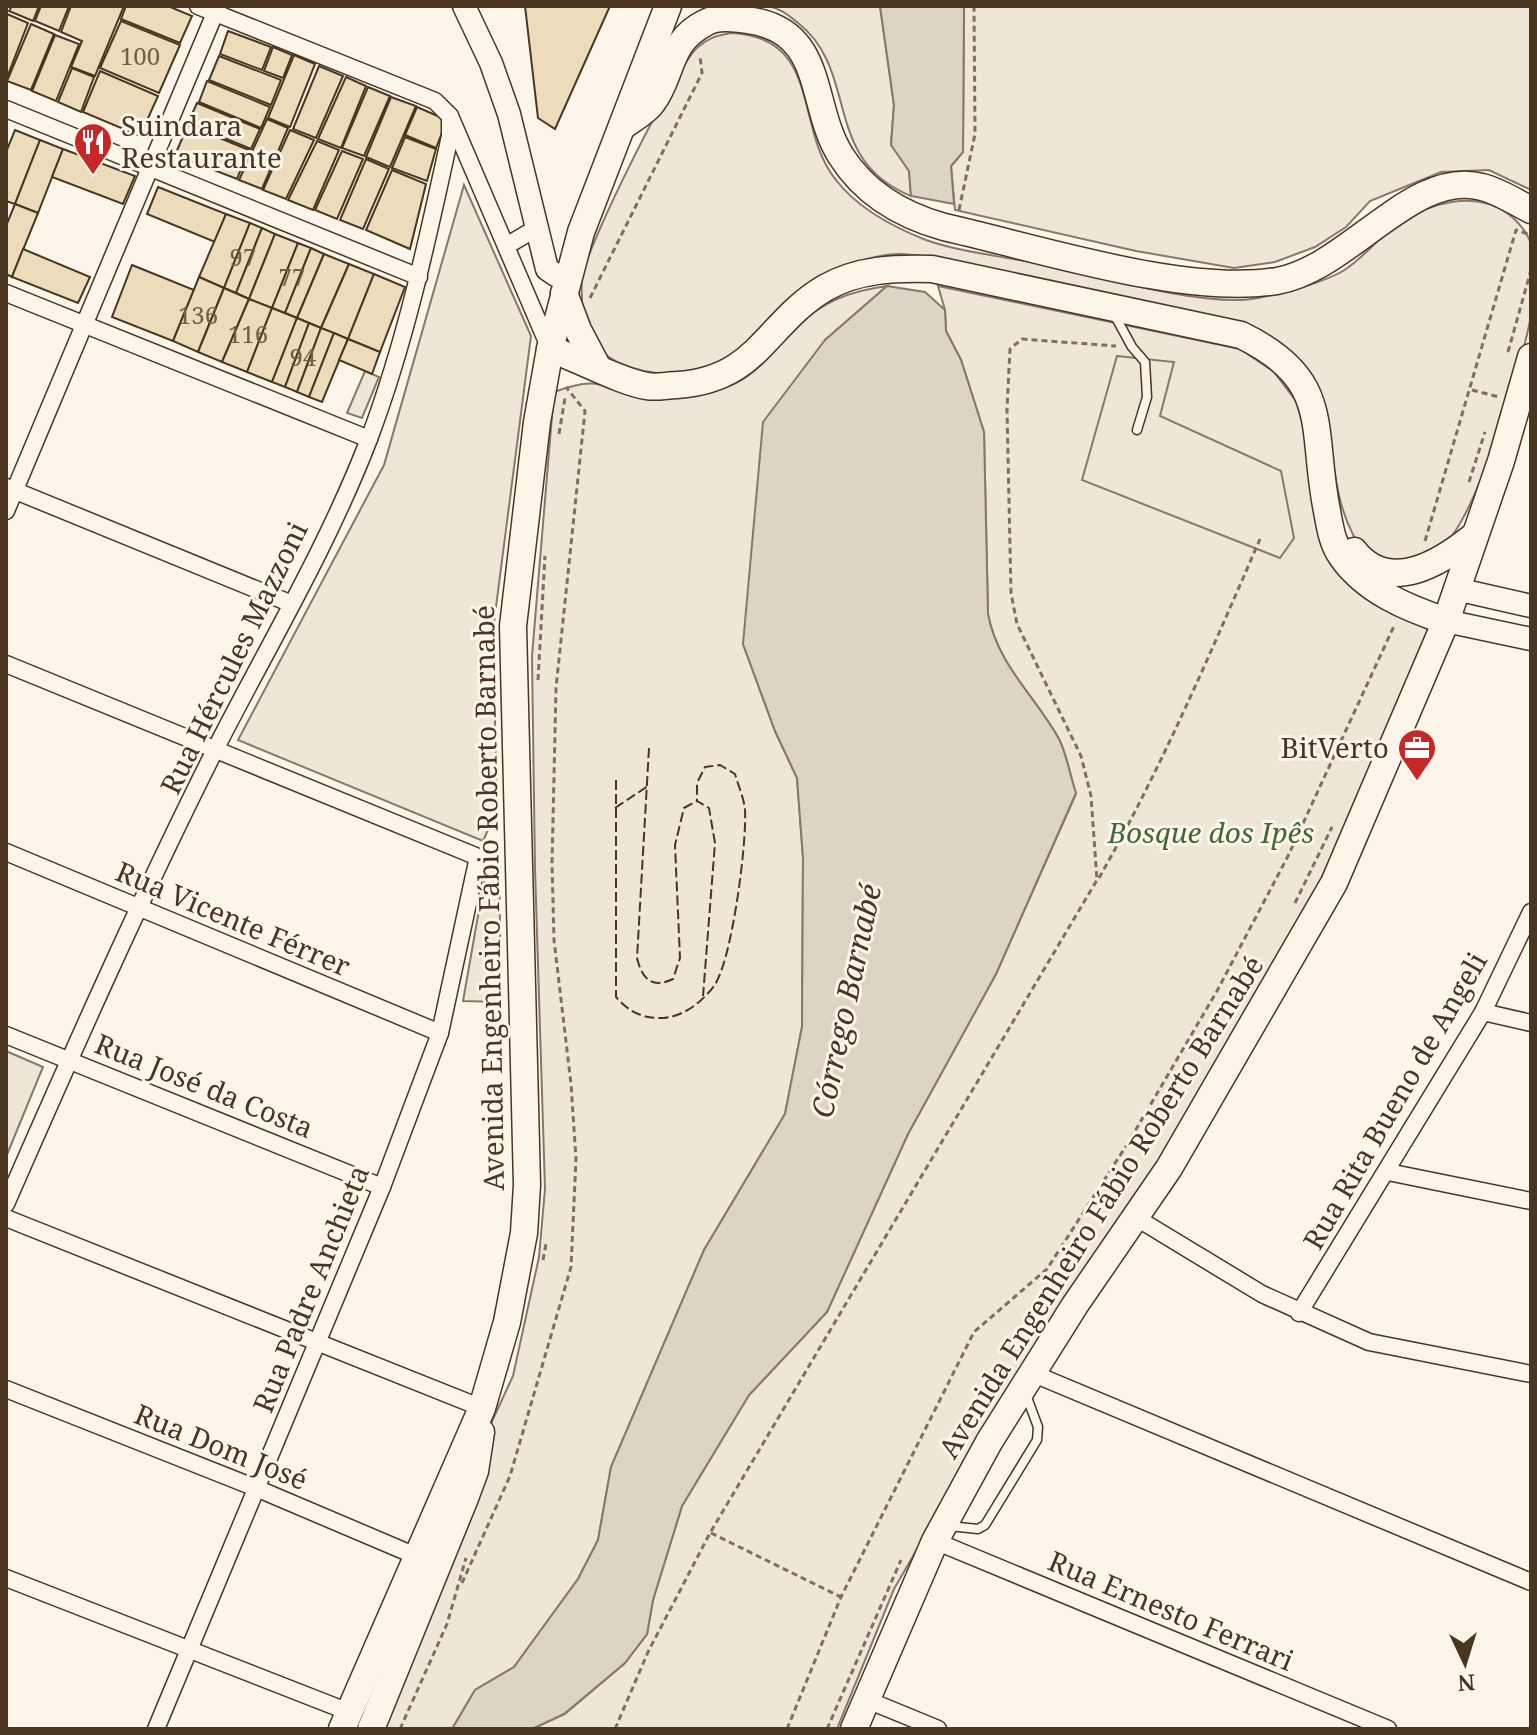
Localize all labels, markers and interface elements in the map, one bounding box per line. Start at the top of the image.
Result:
house number: 100 [120,39,160,72]
place label: Suindara Restaurante [121,106,282,176]
restaurant icon: Suindara Restaurante [72,121,114,176]
house number: 97 [230,240,256,273]
house number: 77 [279,260,305,293]
house number: 136 [178,298,218,331]
house number: 116 [228,317,268,350]
house number: 94 [290,340,317,373]
street label: Rua Hércules Mazzoni [151,515,316,800]
street label: Avenida Engenheiro Fábio Roberto Barnabé [464,605,512,1191]
office icon: BitVerto [1396,727,1438,782]
place label: BitVerto [1280,728,1389,766]
park label: Bosque dos Ipês [1107,813,1314,851]
street label: Rua Vicente Férrer [110,852,356,985]
water label: Córrego Barnabé [801,879,891,1121]
street label: Rua Rita Bueno de Angeli [1293,945,1495,1256]
street label: Avenida Engenheiro Fábio Roberto Barnabé [929,948,1271,1465]
street label: Rua José da Costa [90,1024,319,1146]
street label: Rua Padre Anchieta [243,1159,377,1418]
street label: Rua Dom José [129,1394,313,1498]
street label: Rua Ernesto Ferrari [1043,1541,1300,1679]
north arrow [1425,1623,1505,1703]
text: N [1457,1668,1476,1700]

